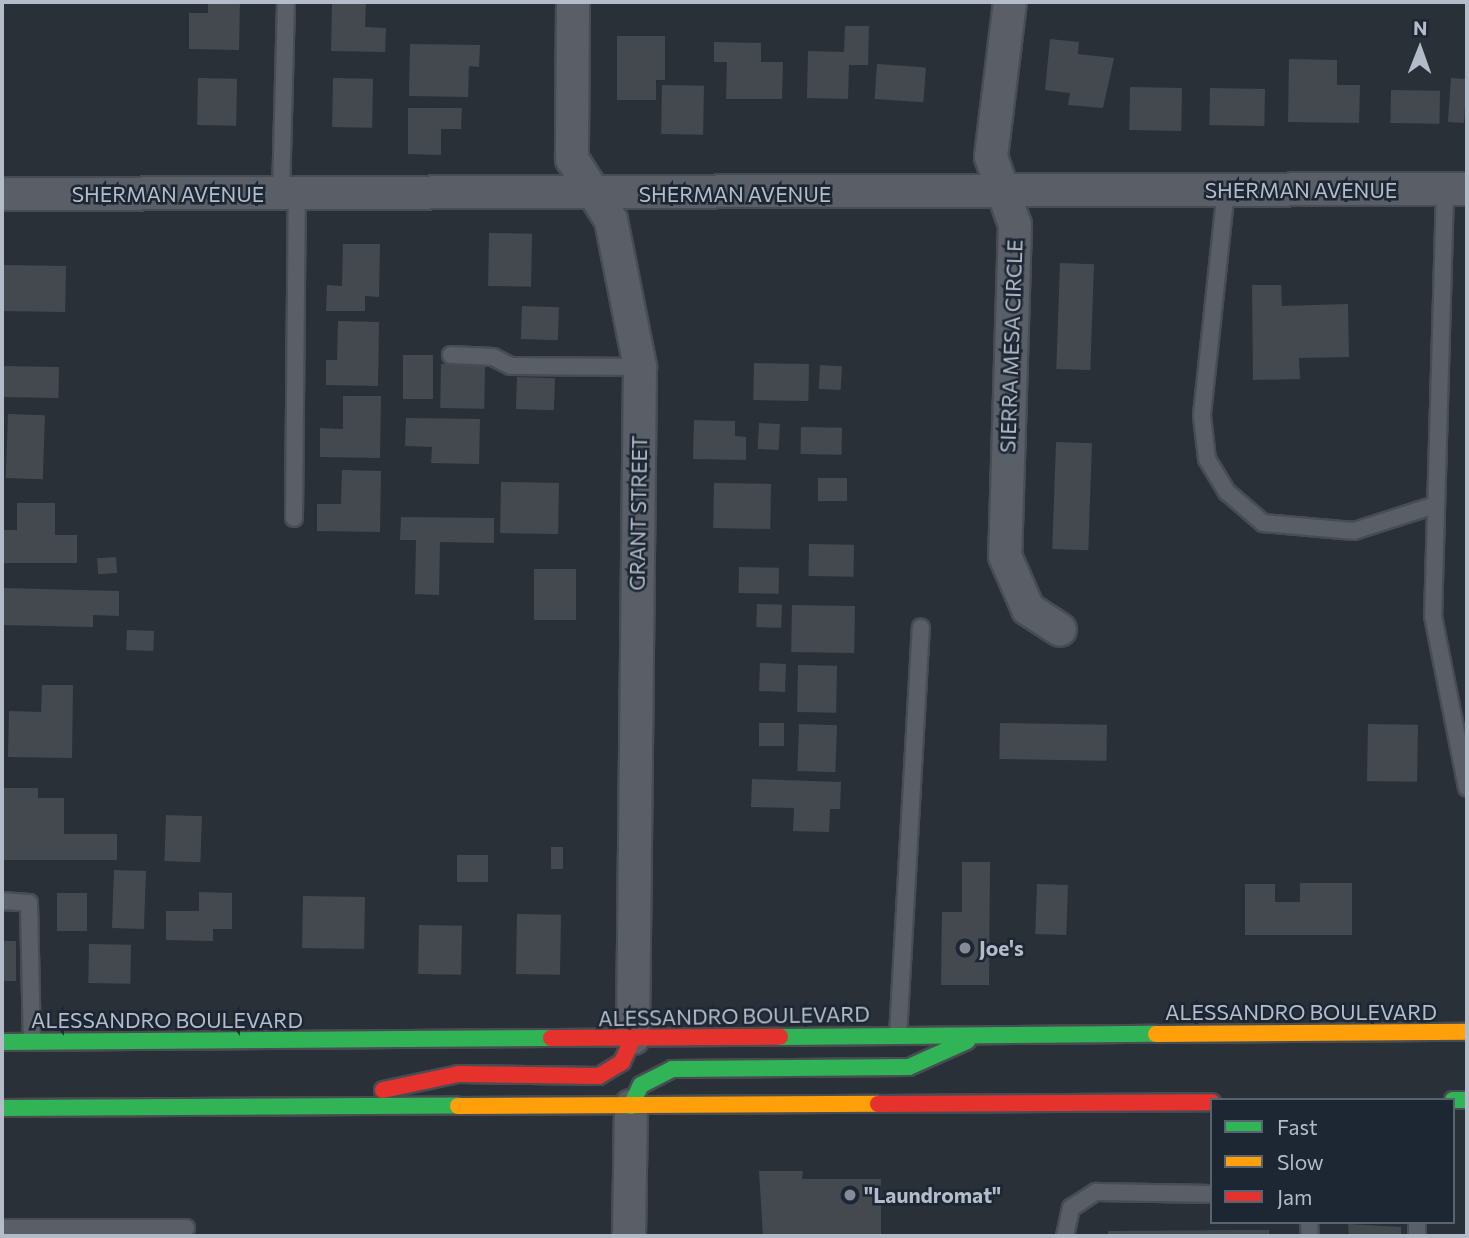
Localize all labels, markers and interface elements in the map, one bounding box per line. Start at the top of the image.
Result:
north arrow [1385,14,1455,84]
text: N [1413,16,1428,39]
street label: SHERMAN AVENUE [1205,177,1397,203]
street label: SHERMAN AVENUE [72,181,264,207]
street label: SHERMAN AVENUE [639,181,831,207]
street label: SIERRA MESA CIRCLE [995,239,1027,453]
street label: GRANT STREET [624,435,652,591]
place label: Joe's [979,935,1024,961]
marker: Joe's [957,940,973,956]
street label: ALESSANDRO BOULEVARD [1165,999,1437,1025]
street label: ALESSANDRO BOULEVARD [598,1001,870,1031]
street label: ALESSANDRO BOULEVARD [31,1007,303,1033]
legend [1210,1098,1455,1224]
text: Fast [1277,1114,1318,1139]
text: Slow [1277,1149,1324,1174]
place label: "Laundromat" [864,1182,1001,1208]
text: Jam [1277,1184,1312,1209]
marker: "Laundromat" [842,1187,858,1203]

